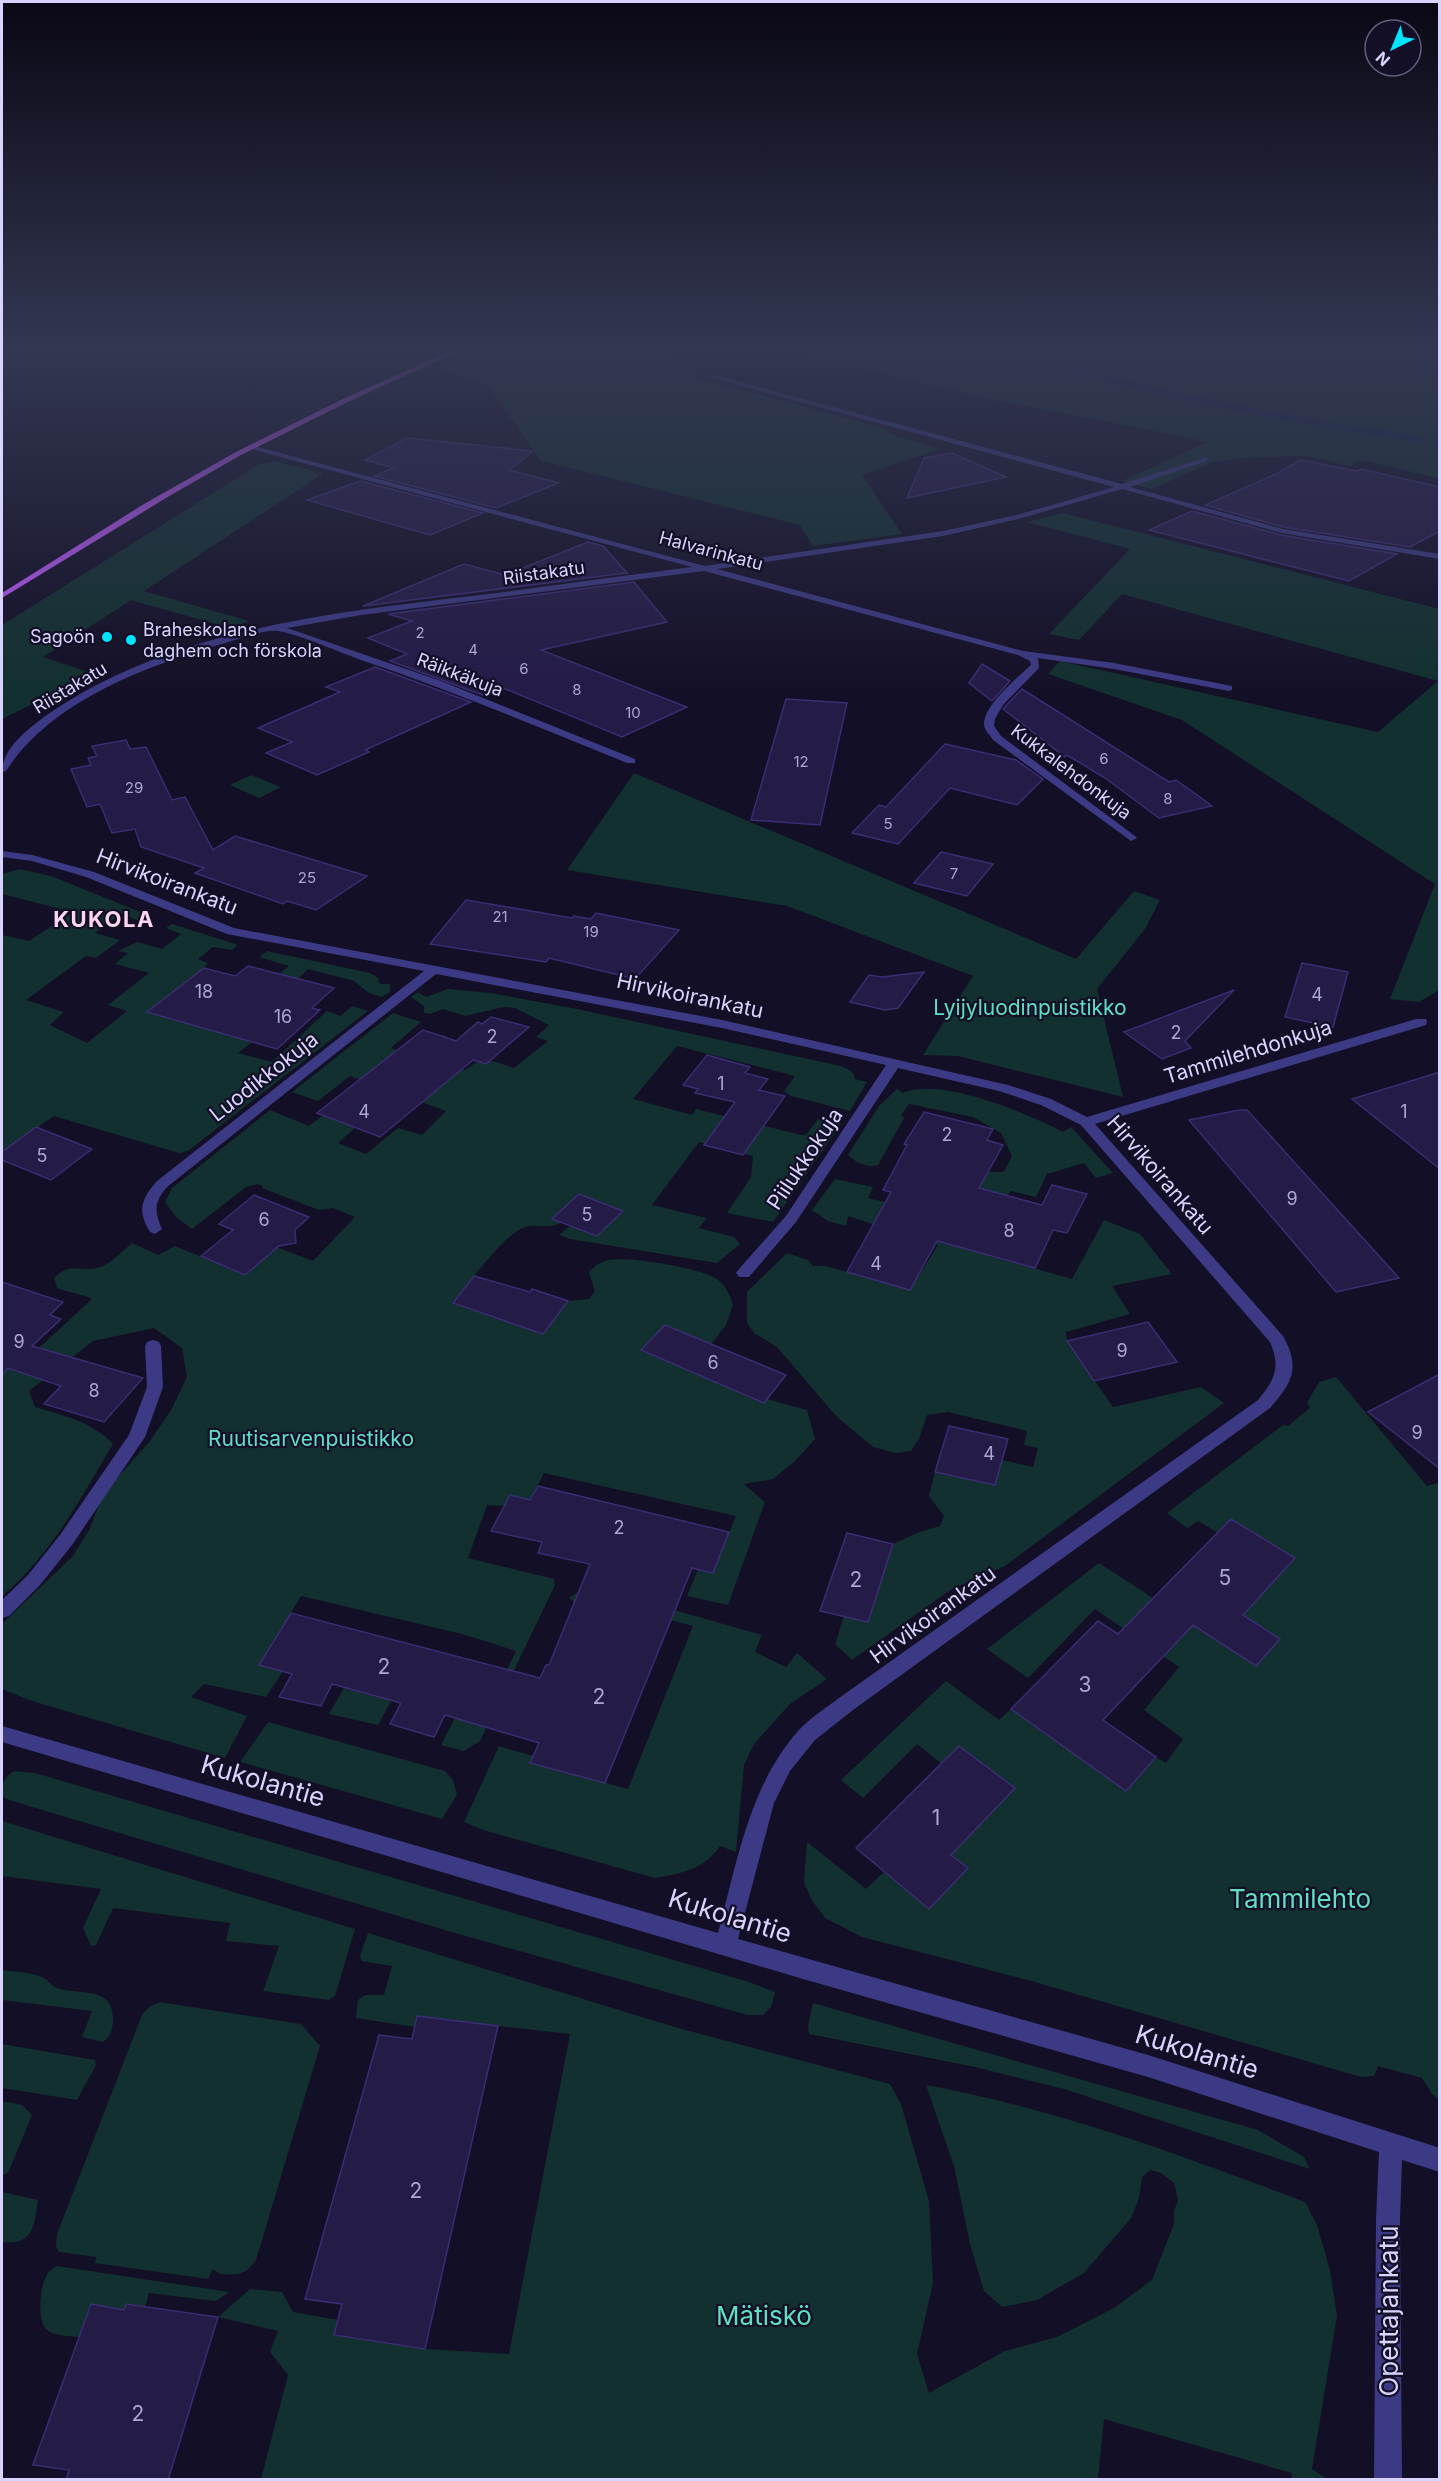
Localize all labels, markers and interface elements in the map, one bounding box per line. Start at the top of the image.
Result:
north arrow [1363,18,1423,78]
text: N [1371,47,1394,70]
street label: Halvarinkatu [657,527,765,574]
street label: Riistakatu [502,556,586,589]
place label: Braheskolans daghem och förskola [143,619,322,661]
house number: 2 [415,623,425,642]
place label: Sagoön [30,626,95,647]
marker: Sagoön [100,630,114,644]
marker: Braheskolans daghem och förskola [124,633,138,647]
house number: 4 [468,640,478,659]
street label: Räikkäkuja [414,648,506,701]
street label: Riistakatu [29,657,110,718]
house number: 6 [519,659,529,678]
house number: 8 [572,680,582,699]
house number: 10 [625,703,641,722]
street label: Kukkalehdonkuja [1007,720,1135,824]
house number: 6 [1099,749,1109,768]
house number: 12 [793,752,809,771]
house number: 29 [125,778,143,797]
house number: 8 [1163,789,1173,808]
house number: 5 [883,814,893,833]
street label: Hirvikoirankatu [93,843,241,920]
house number: 7 [950,864,958,883]
house number: 25 [298,868,316,887]
district label: KUKOLA [53,906,155,932]
house number: 21 [492,907,508,926]
house number: 19 [583,922,599,941]
street label: Hirvikoirankatu [615,968,766,1023]
house number: 18 [195,981,213,1002]
house number: 4 [1311,984,1323,1005]
park label: Lyijyluodinpuistikko [933,995,1127,1020]
house number: 16 [274,1006,292,1027]
street label: Tammilehdonkuja [1161,1014,1335,1089]
house number: 2 [1171,1022,1181,1043]
street label: Luodikkokuja [204,1026,323,1127]
house number: 2 [487,1026,497,1047]
house number: 1 [717,1073,725,1094]
house number: 4 [358,1101,370,1122]
house number: 1 [1400,1101,1408,1122]
street label: Piilukkokuja [761,1103,848,1214]
street label: Hirvikoirankatu [1102,1110,1219,1239]
house number: 2 [942,1124,952,1145]
house number: 5 [37,1145,47,1166]
house number: 9 [1286,1188,1298,1209]
house number: 5 [582,1204,592,1225]
house number: 6 [258,1209,270,1230]
house number: 8 [1003,1220,1015,1241]
house number: 4 [870,1253,882,1274]
house number: 9 [13,1331,25,1352]
house number: 9 [1116,1340,1128,1361]
house number: 6 [707,1352,719,1373]
house number: 8 [88,1380,100,1401]
house number: 9 [1411,1422,1423,1443]
park label: Ruutisarvenpuistikko [208,1426,414,1451]
house number: 4 [983,1443,995,1464]
house number: 2 [614,1517,624,1538]
street label: Hirvikoirankatu [865,1561,1000,1669]
house number: 5 [1219,1565,1231,1590]
house number: 2 [850,1567,862,1592]
house number: 2 [378,1654,390,1679]
house number: 3 [1079,1672,1091,1697]
house number: 2 [593,1684,605,1709]
street label: Kukolantie [198,1748,329,1813]
house number: 1 [932,1805,940,1830]
street label: Kukolantie [665,1882,796,1949]
park label: Tammilehto [1229,1883,1371,1914]
street label: Kukolantie [1132,2018,1263,2085]
house number: 2 [410,2178,422,2203]
street label: Opettajankatu [1373,2225,1404,2397]
park label: Mätiskö [716,2300,812,2331]
house number: 2 [132,2401,144,2426]

